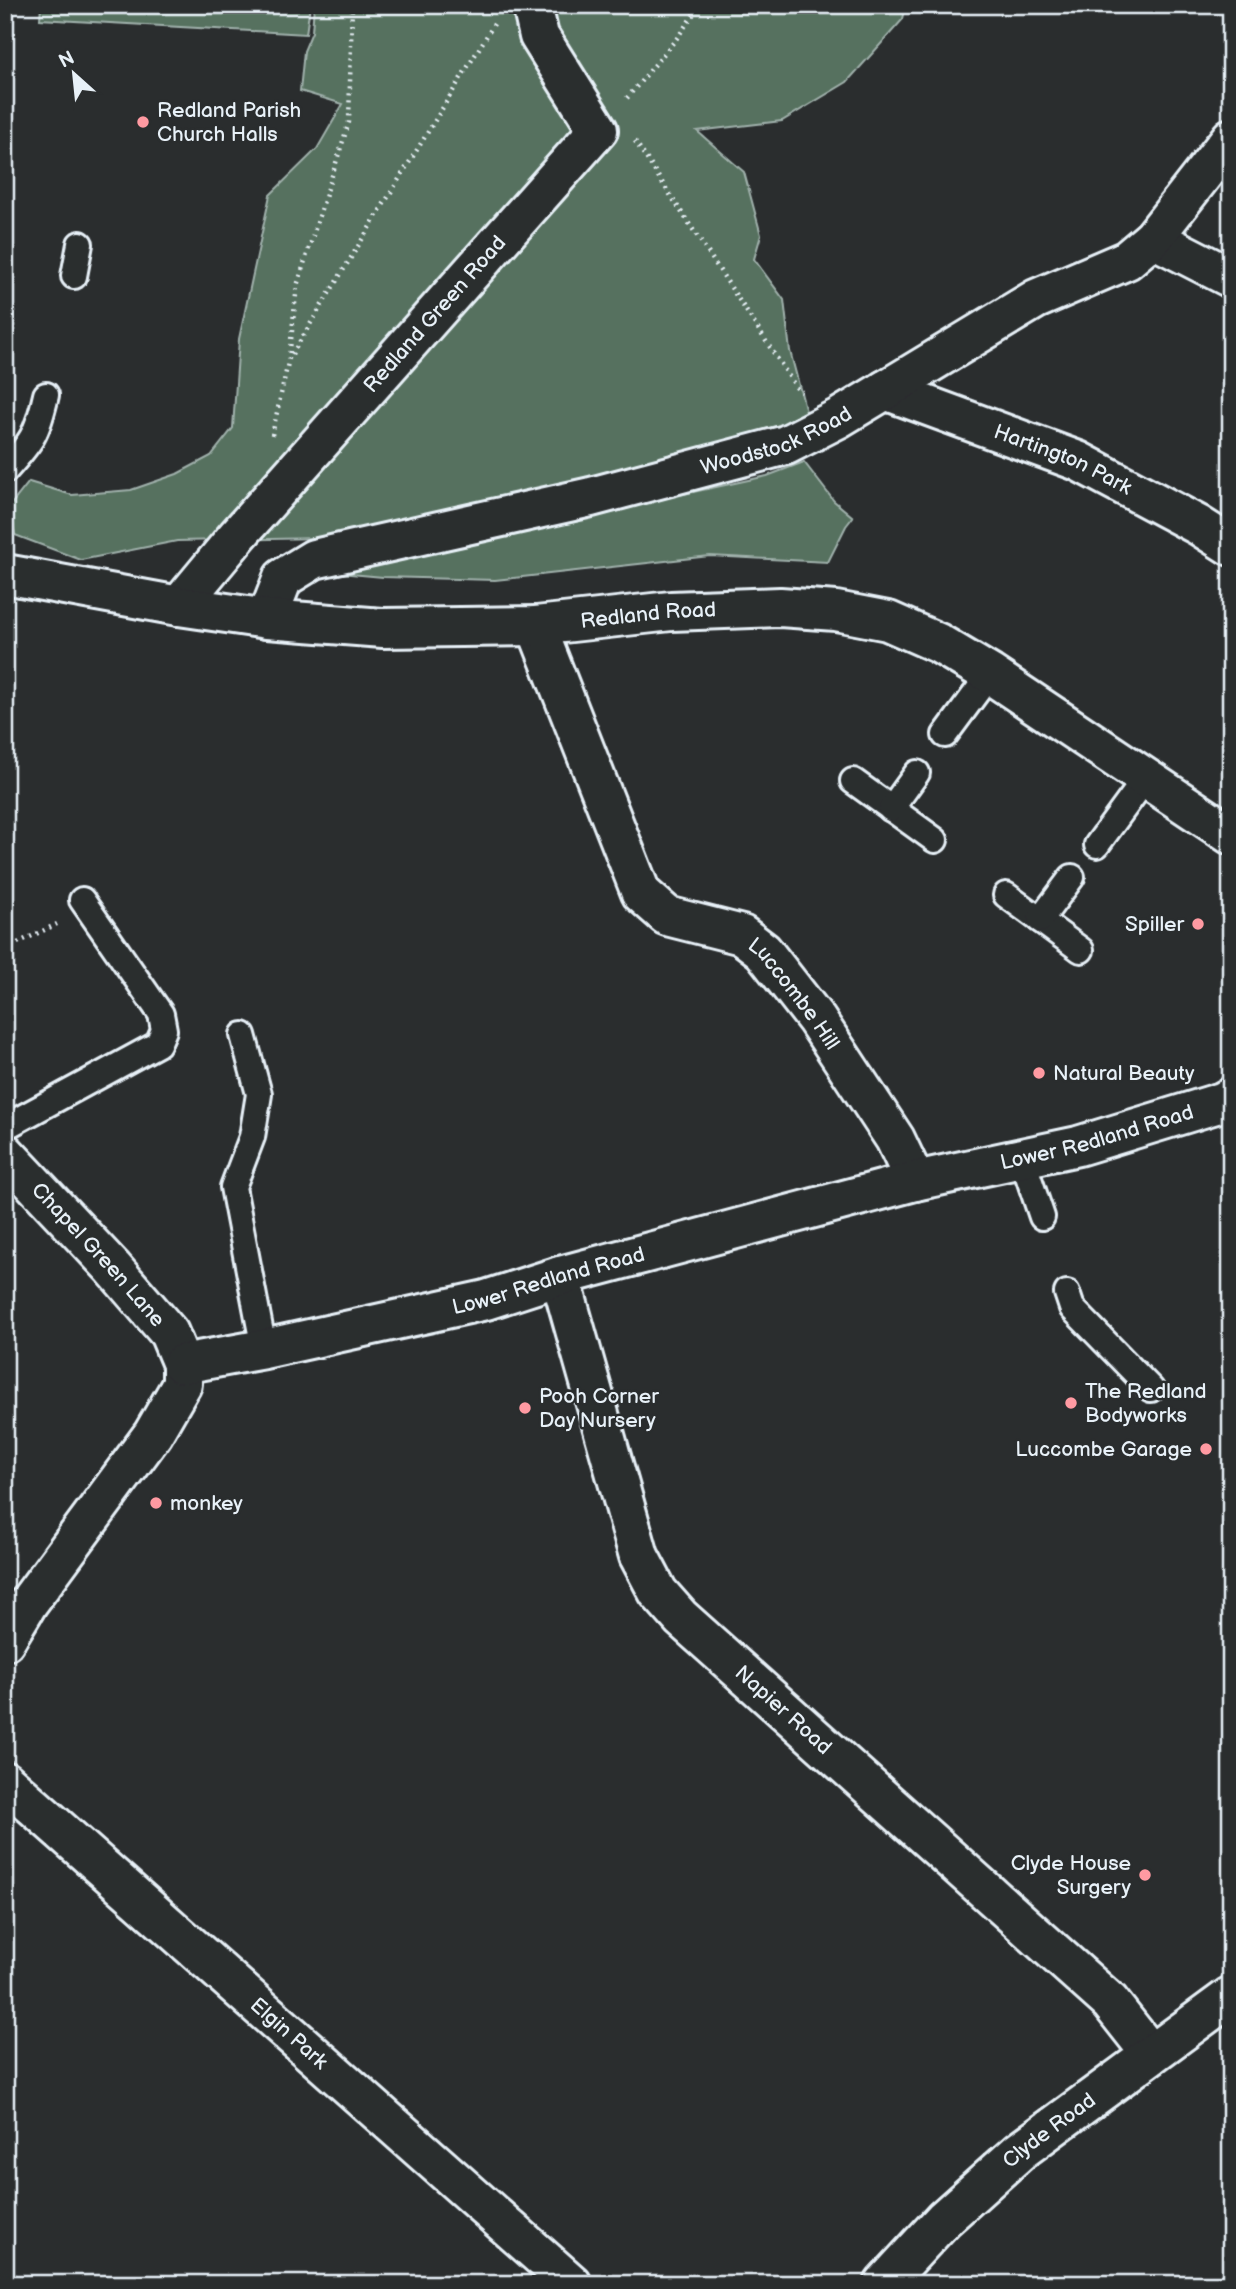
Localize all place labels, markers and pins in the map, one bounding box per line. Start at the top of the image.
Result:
place label: Redland Parish Church Halls [157,98,301,147]
marker: Redland Parish Church Halls [135,114,151,130]
place label: Spiller [1125,912,1184,937]
marker: Spiller [1190,916,1206,932]
place label: Natural Beauty [1053,1061,1195,1086]
marker: Natural Beauty [1031,1065,1047,1081]
place label: The Redland Bodyworks [1085,1379,1207,1428]
place label: Pooh Corner Day Nursery [539,1384,659,1433]
marker: The Redland Bodyworks [1063,1395,1079,1411]
marker: Pooh Corner Day Nursery [517,1400,533,1416]
place label: Luccombe Garage [1015,1437,1192,1462]
marker: Luccombe Garage [1198,1441,1214,1457]
place label: monkey [170,1491,243,1516]
marker: monkey [148,1495,164,1511]
place label: Clyde House Surgery [1011,1851,1131,1900]
marker: Clyde House Surgery [1137,1867,1153,1883]

